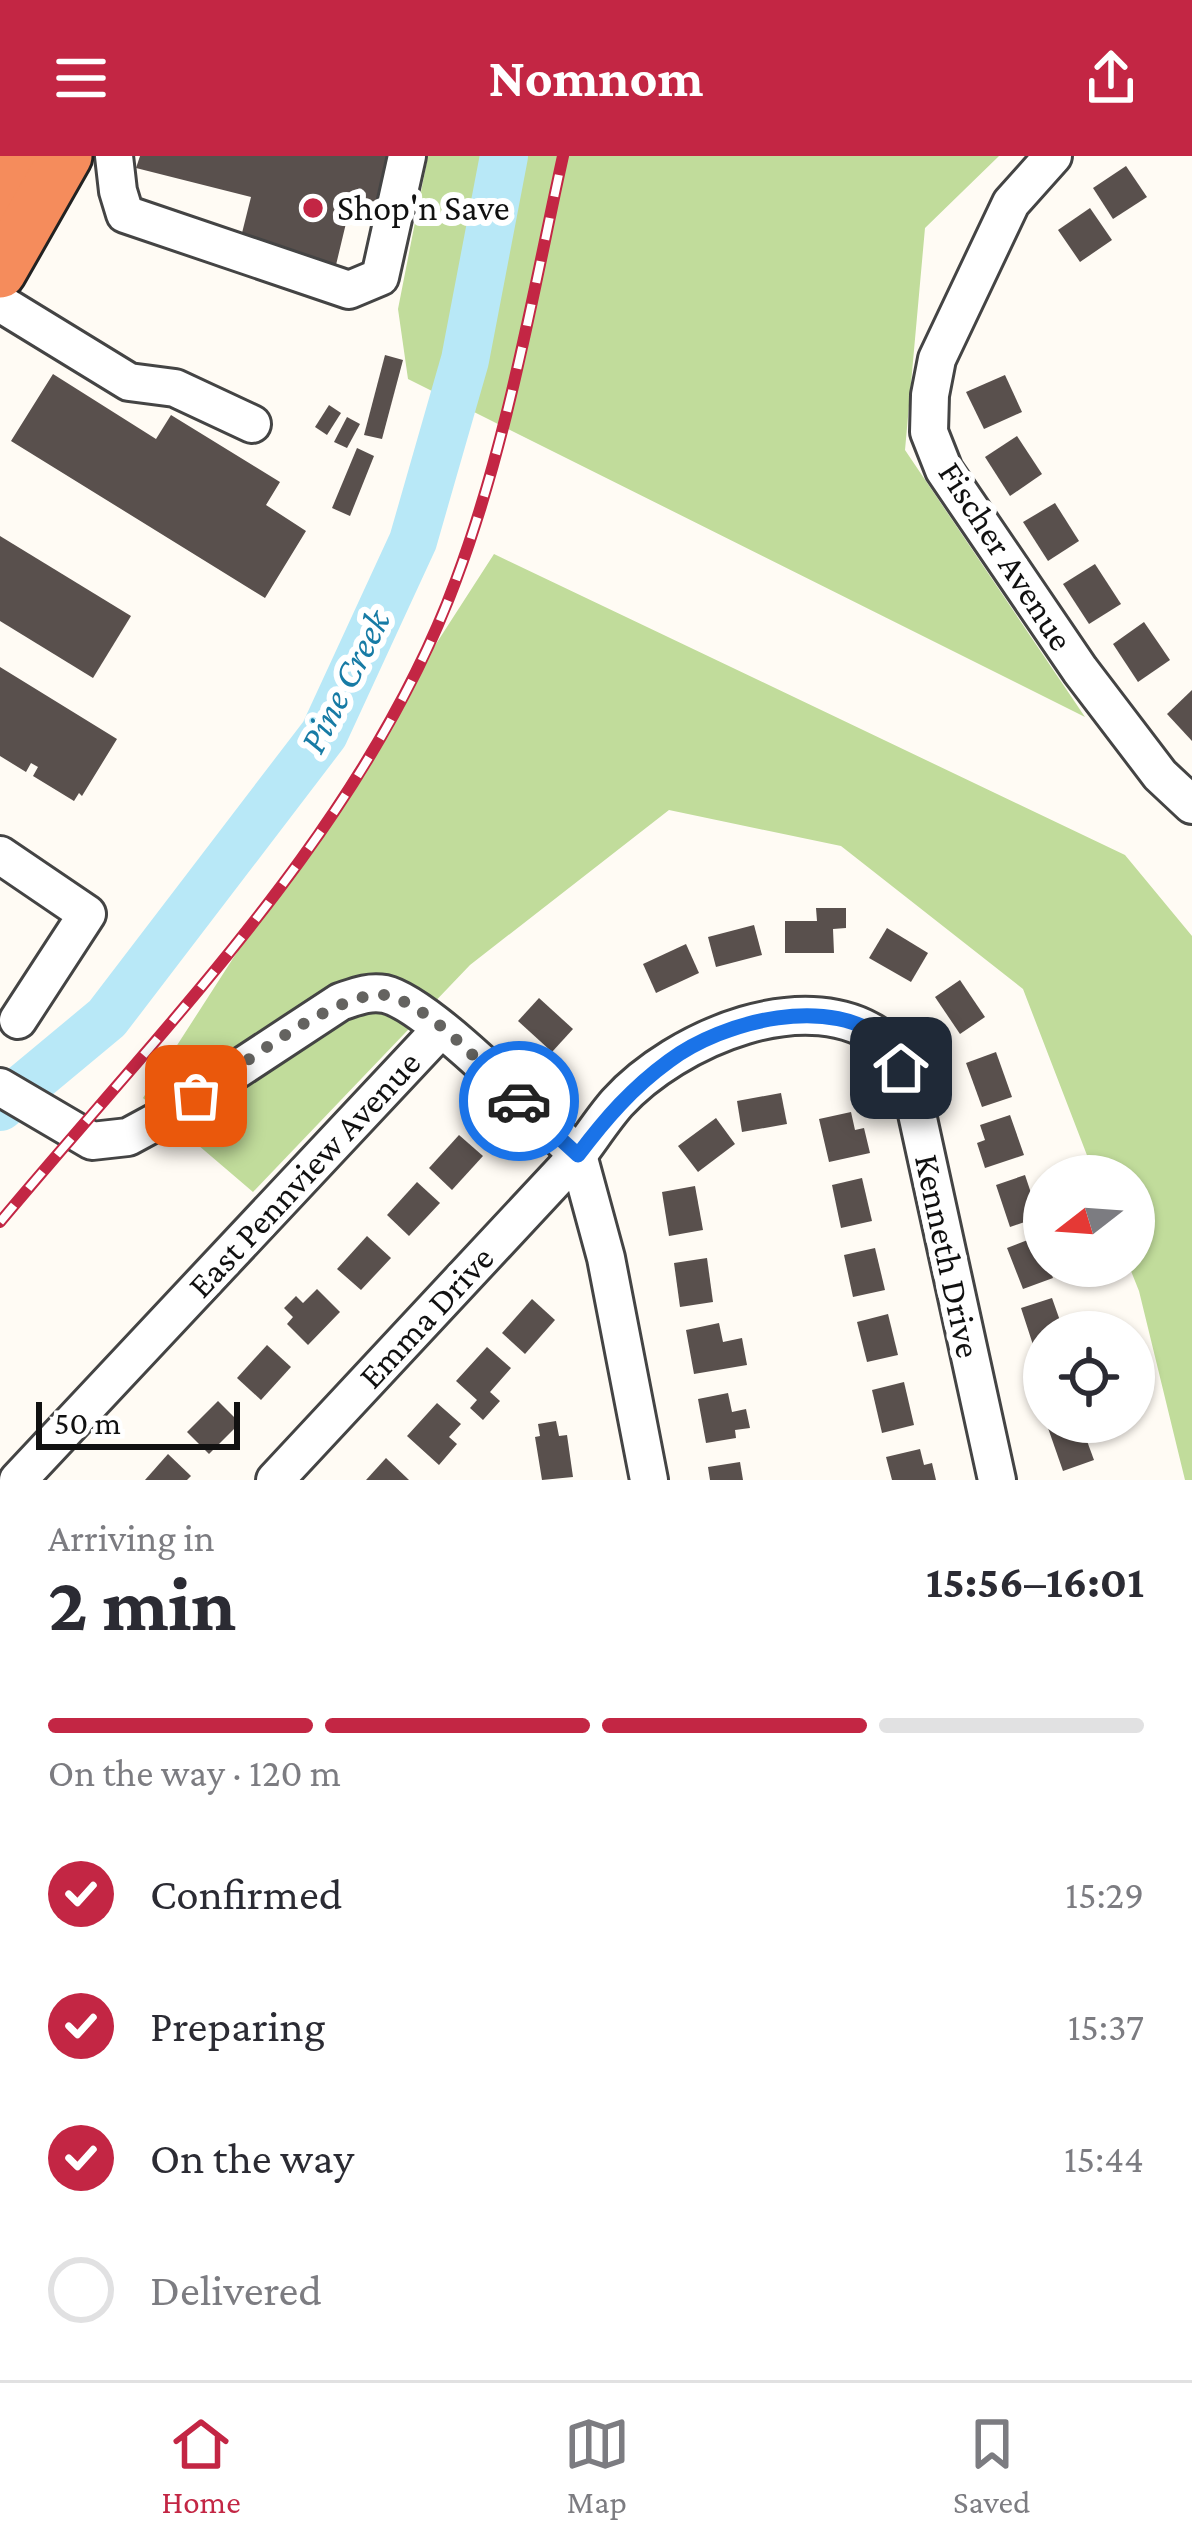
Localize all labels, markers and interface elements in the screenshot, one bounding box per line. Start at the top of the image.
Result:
icon: menu [48,45,114,111]
icon: share [1078,45,1144,111]
text: Nomnom [489,48,703,108]
place label: Shop'n Save [337,188,510,228]
marker: Shop'n Save [300,195,326,221]
street label: Fischer Avenue [930,454,1082,658]
water label: Pine Creek [290,601,399,760]
pin [850,1017,952,1119]
icon: home [868,1035,934,1101]
courier [459,1041,579,1161]
street label: East Pennview Avenue [180,1043,428,1305]
pin [145,1045,247,1147]
icon: bag [163,1063,229,1129]
icon: car [486,1068,552,1134]
street label: Kenneth Drive [907,1151,989,1361]
north arrow [1023,1155,1155,1287]
map controls [1023,1155,1155,1443]
street label: Emma Drive [350,1238,502,1396]
button: locate [1023,1311,1155,1443]
scale bar [36,1396,240,1449]
text: 50 m [54,1404,121,1441]
text: Arriving in [48,1516,215,1559]
text: 15:56–16:01 [926,1557,1144,1607]
text: 2 min [48,1560,236,1647]
text: On the way · 120 m [48,1751,341,1794]
icon: check [48,1861,114,1927]
text: Confirmed [150,1869,342,1919]
text: 15:29 [1065,1873,1144,1916]
icon: check [48,1993,114,2059]
text: Preparing [150,2001,326,2051]
text: 15:37 [1068,2005,1144,2048]
icon: check [48,2125,114,2191]
text: On the way [150,2133,354,2183]
text: 15:44 [1064,2137,1144,2180]
text: Delivered [150,2265,322,2315]
tab: Home [162,2411,241,2520]
tab: Map [564,2411,630,2520]
tab: Saved [953,2411,1030,2520]

